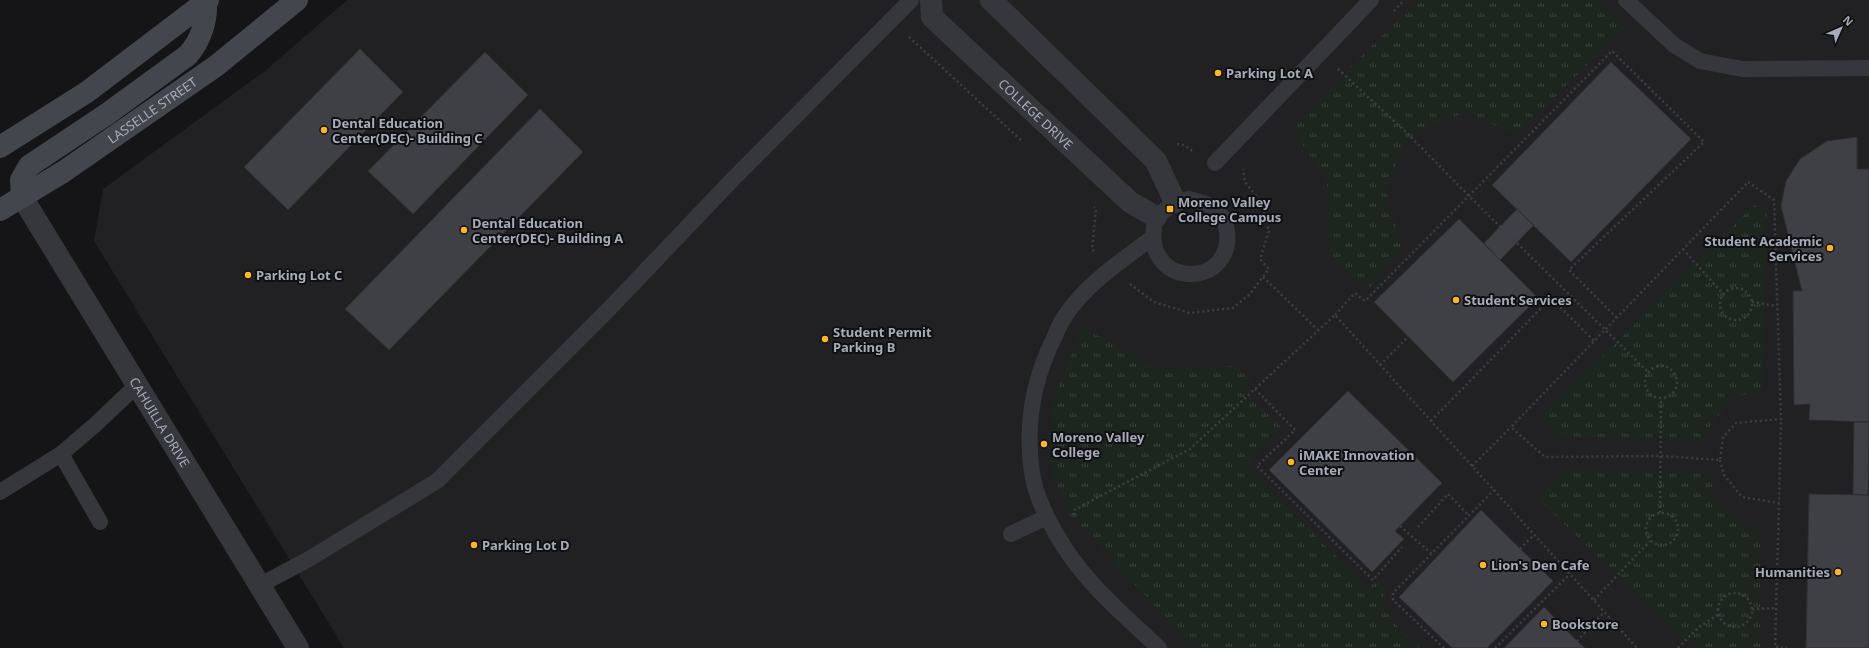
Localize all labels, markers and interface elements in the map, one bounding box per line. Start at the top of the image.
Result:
north arrow [1821,8,1861,48]
text: N [1840,12,1857,29]
place label: Parking Lot A [1226,64,1313,82]
marker: Parking Lot A [1213,68,1223,78]
street label: LASSELLE STREET [104,73,201,148]
street label: COLLEGE DRIVE [994,75,1077,153]
place label: Dental Education Center(DEC)- Building C [332,114,483,147]
marker: Dental Education Center(DEC)- Building C [319,125,329,135]
place label: Moreno Valley College Campus [1178,193,1281,226]
marker: Moreno Valley College Campus [1165,204,1175,214]
place label: Dental Education Center(DEC)- Building A [472,214,623,247]
marker: Dental Education Center(DEC)- Building A [459,225,469,235]
place label: Student Academic Services [1705,232,1822,265]
marker: Student Academic Services [1825,243,1835,253]
place label: Parking Lot C [256,266,342,284]
marker: Parking Lot C [243,270,253,280]
place label: Student Services [1464,291,1572,309]
marker: Student Services [1451,295,1461,305]
place label: Student Permit Parking B [833,323,932,356]
marker: Student Permit Parking B [820,334,830,344]
street label: CAHUILLA DRIVE [125,374,194,471]
place label: Moreno Valley College [1052,428,1145,461]
marker: Moreno Valley College [1039,439,1049,449]
place label: iMAKE Innovation Center [1299,446,1415,479]
marker: iMAKE Innovation Center [1286,457,1296,467]
place label: Parking Lot D [482,536,570,554]
marker: Parking Lot D [469,540,479,550]
place label: Lion's Den Cafe [1491,556,1590,574]
marker: Lion's Den Cafe [1478,560,1488,570]
place label: Humanities [1755,563,1830,581]
marker: Humanities [1833,567,1843,577]
place label: Bookstore [1552,615,1619,633]
marker: Bookstore [1539,619,1549,629]

